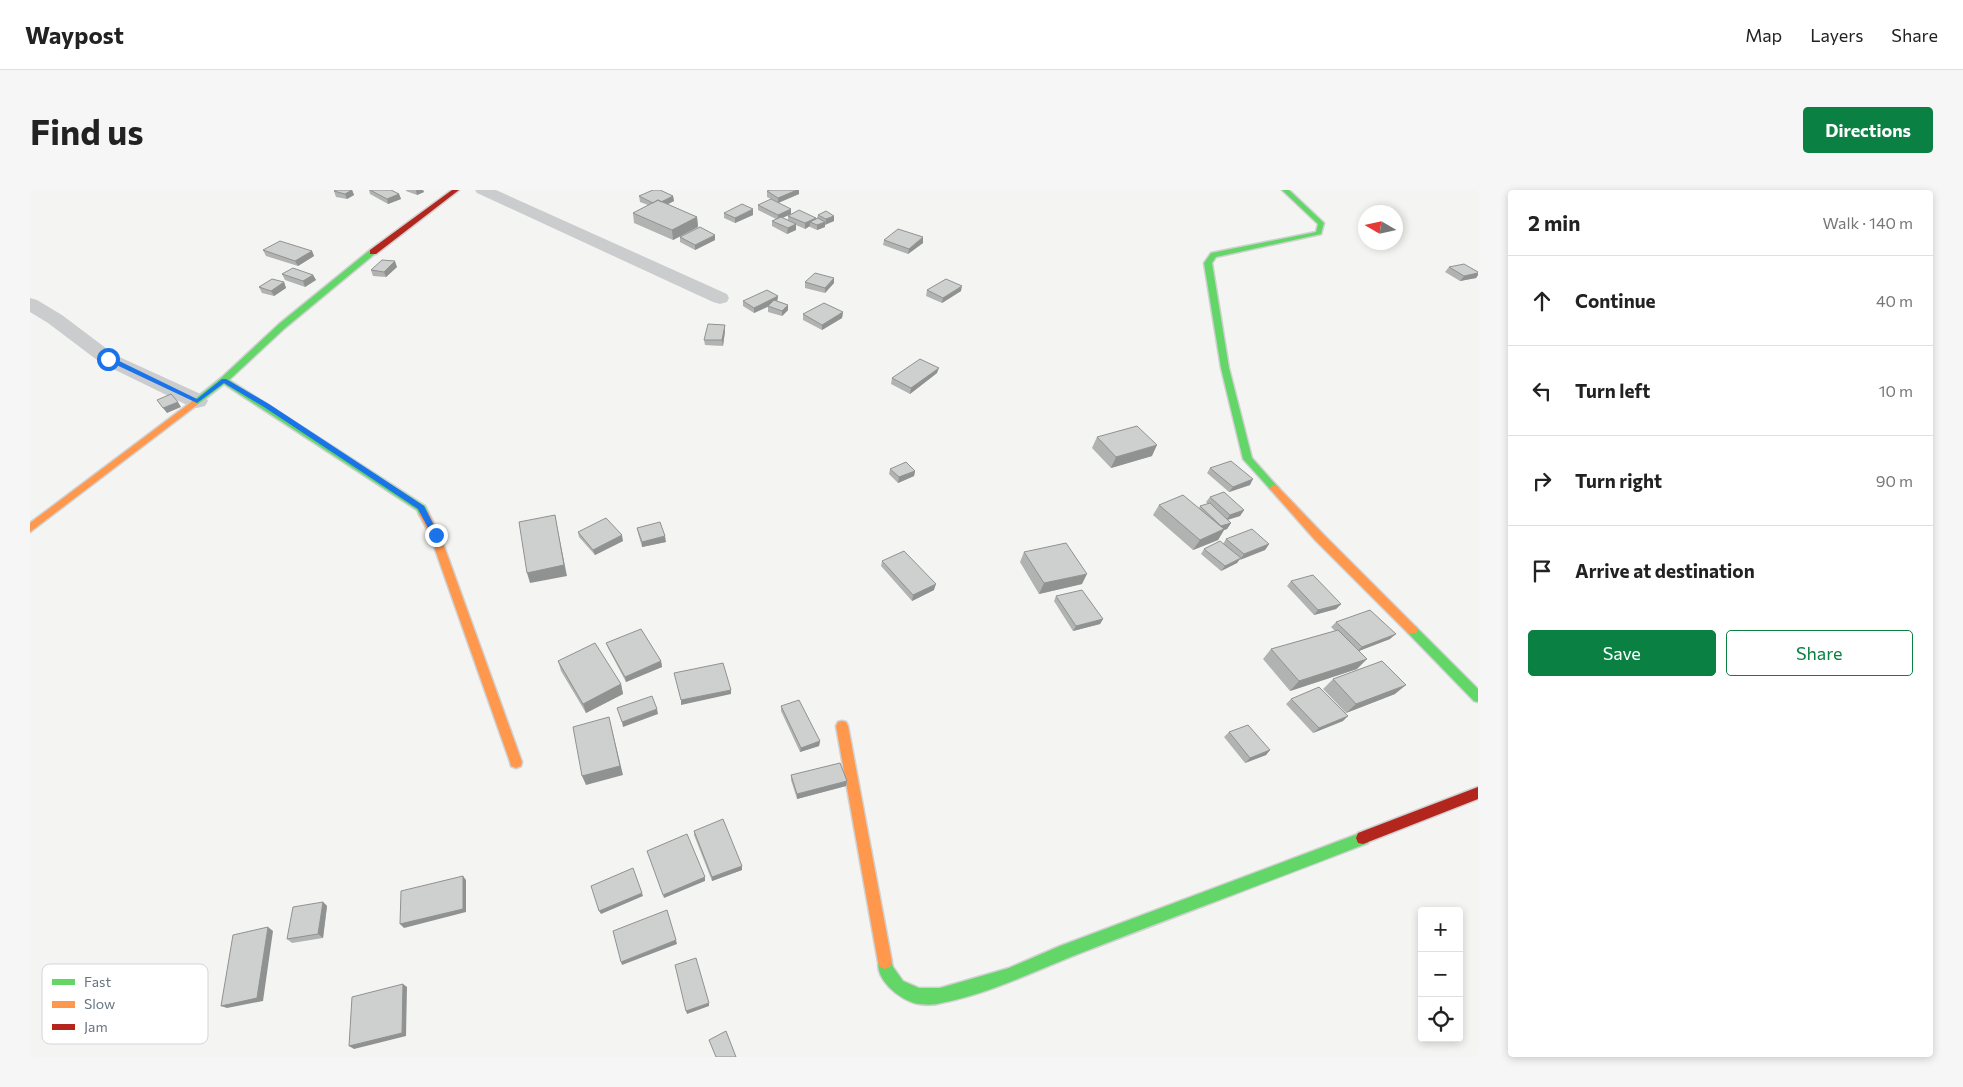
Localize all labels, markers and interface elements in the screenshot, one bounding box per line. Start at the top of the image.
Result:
text: Waypost [25,20,124,49]
text: Map [1745,24,1782,46]
text: Layers [1810,24,1863,46]
text: Share [1891,24,1938,46]
button: Directions [1803,107,1933,153]
text: Find us [30,109,144,152]
north arrow [1358,205,1403,250]
text: 2 min [1528,210,1580,235]
text: Walk · 140 m [1823,213,1913,232]
icon: ahead [1528,287,1556,315]
text: Continue [1575,289,1655,312]
text: 40 m [1876,291,1913,310]
route start [97,348,120,371]
icon: left [1528,377,1556,405]
text: Turn left [1575,379,1650,402]
text: 10 m [1879,381,1913,400]
icon: right [1528,467,1556,495]
text: Turn right [1575,469,1662,492]
text: 90 m [1876,471,1913,490]
route end [425,524,448,547]
icon: arrive [1528,557,1556,585]
text: Arrive at destination [1575,559,1755,582]
button: Save [1528,630,1716,676]
button: Share [1726,630,1913,676]
map controls [1418,907,1463,1042]
button: + [1418,907,1463,952]
button: − [1418,952,1463,997]
legend [42,964,208,1044]
text: Fast [84,973,111,990]
text: Slow [84,995,115,1012]
button: locate [1418,997,1463,1042]
text: Jam [84,1018,108,1035]

